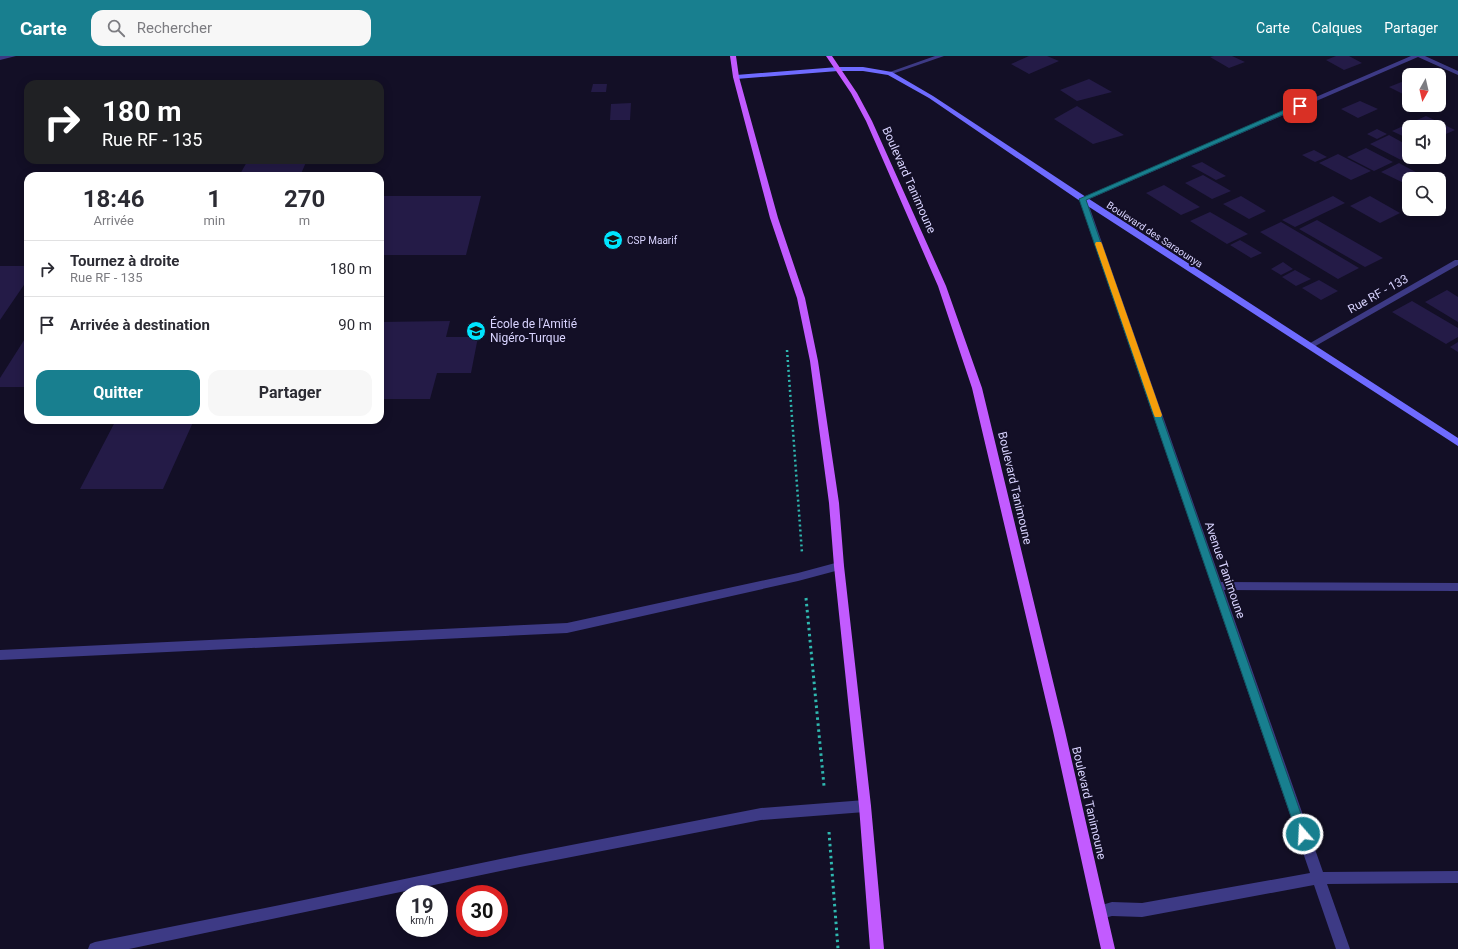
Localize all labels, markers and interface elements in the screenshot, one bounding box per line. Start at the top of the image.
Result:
search box [91,10,371,46]
text: Carte [20,17,67,40]
icon: search [105,17,127,39]
text: Rechercher [137,19,212,37]
text: Carte [1256,20,1290,36]
text: Calques [1312,20,1362,36]
text: Partager [1384,20,1438,36]
north arrow [1402,68,1446,112]
map controls [1402,68,1446,216]
pin [1283,89,1317,123]
text: 180 m [102,95,181,128]
icon: arrive [1289,95,1311,117]
icon: right [36,96,88,148]
button: sound [1402,120,1446,164]
street label: Boulevard Tanimoune [879,124,939,236]
text: Rue RF - 135 [102,129,202,150]
button: search [1402,172,1446,216]
text: 18:46 [83,185,145,213]
text: 1 [207,185,221,213]
text: 270 [284,185,325,213]
street label: Boulevard des Saraounya [1105,199,1205,270]
text: Arrivée [93,213,134,228]
text: min [203,213,225,228]
text: m [299,213,310,228]
school or university icon: CSP Maarif [602,229,624,251]
place label: CSP Maarif [627,235,678,246]
text: Tournez à droite [70,252,179,270]
icon: right [36,258,58,280]
text: 180 m [330,260,372,278]
text: Rue RF - 135 [70,270,142,285]
street label: Rue RF - 133 [1345,272,1411,316]
icon: arrive [36,314,58,336]
text: Arrivée à destination [70,316,210,334]
text: 90 m [338,316,372,334]
place label: École de l'Amitié Nigéro-Turque [490,316,577,345]
school or university icon: École de l'Amitié Nigéro-Turque [465,320,487,342]
button: Quitter [36,370,200,416]
button: Partager [208,370,372,416]
street label: Boulevard Tanimoune [995,430,1035,546]
street label: Avenue Tanimoune [1202,520,1248,620]
street label: Boulevard Tanimoune [1069,745,1109,861]
position arrow [1282,813,1324,855]
speed limit sign: 30 [456,885,508,937]
text: 19 [411,894,433,918]
text: km/h [410,915,434,926]

